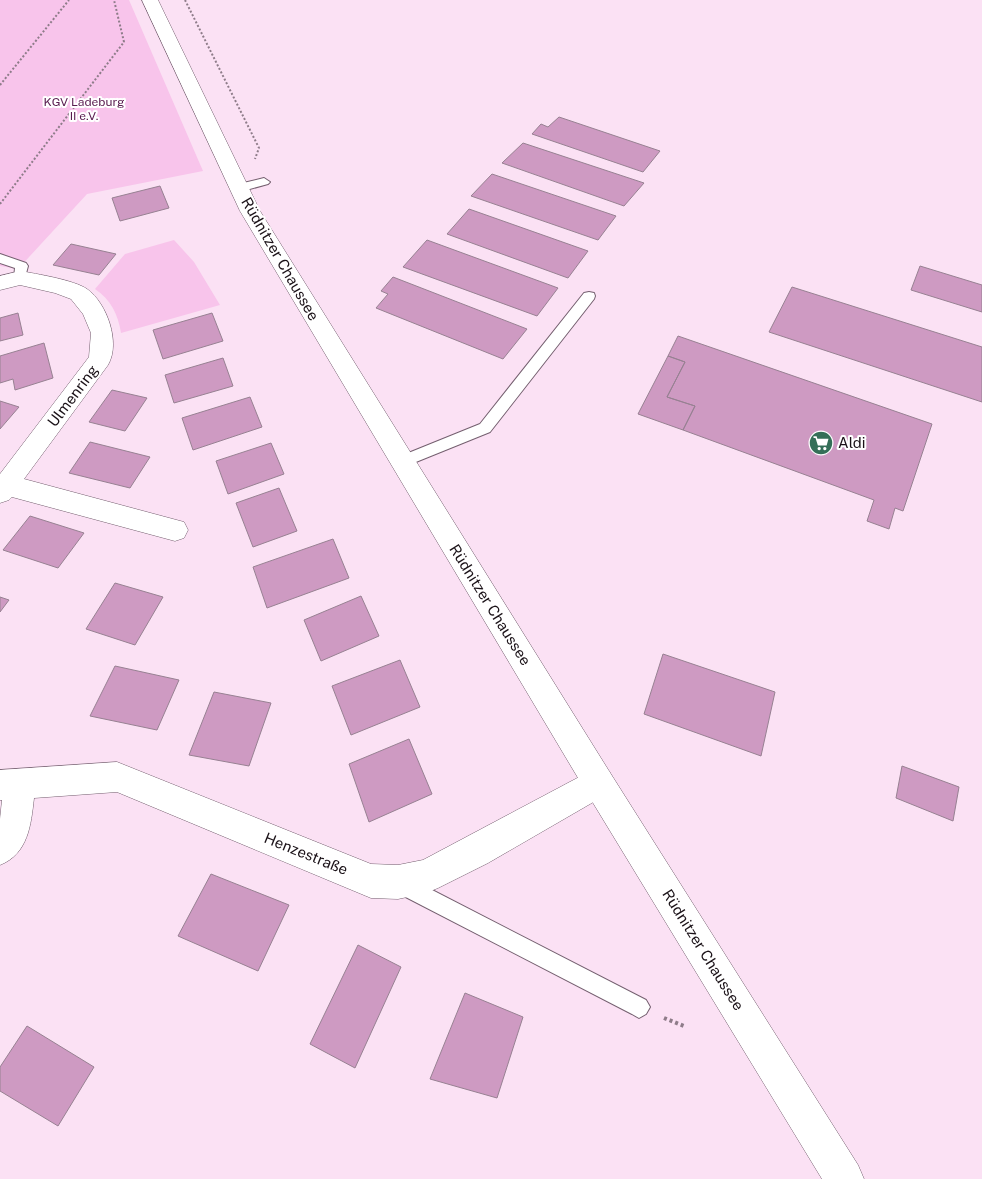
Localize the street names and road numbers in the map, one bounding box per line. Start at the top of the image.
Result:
street label: Rüdnitzer Chaussee [238,194,323,323]
street label: Ulmenring [44,362,101,430]
street label: Rüdnitzer Chaussee [446,541,535,668]
street label: Henzestraße [262,829,350,878]
street label: Rüdnitzer Chaussee [659,886,748,1013]

